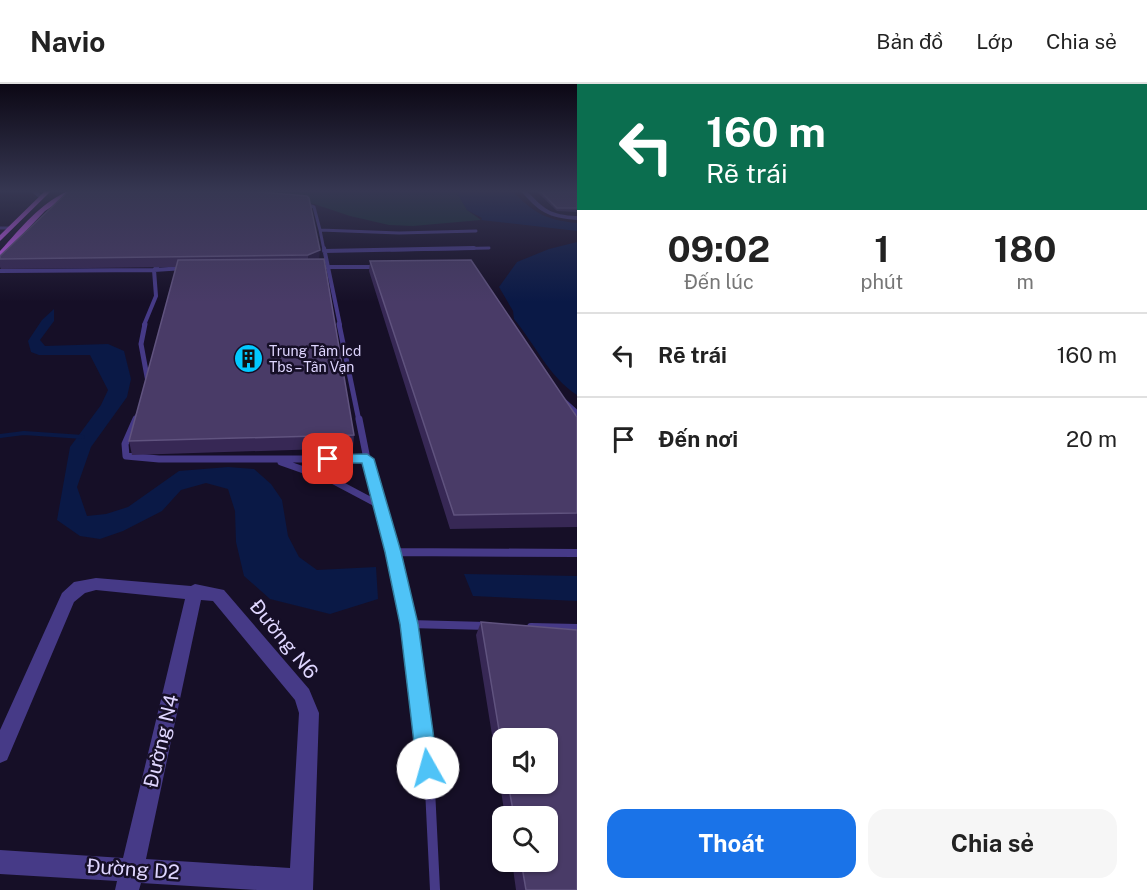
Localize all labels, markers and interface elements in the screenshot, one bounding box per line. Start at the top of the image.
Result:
text: Navio [30,25,105,58]
text: Bản đồ [876,29,943,54]
text: Lớp [976,29,1013,54]
text: Chia sẻ [1046,29,1117,54]
text: 160 m [706,107,826,156]
icon: left [607,108,685,186]
text: Rẽ trái [706,157,788,189]
text: 09:02 [667,228,770,270]
text: 1 [874,228,890,270]
text: 180 [994,228,1056,270]
text: Đến lúc [684,270,754,294]
text: phút [861,270,903,294]
text: m [1017,270,1034,294]
icon: left [607,339,640,372]
text: Rẽ trái [658,342,727,368]
text: 160 m [1057,342,1117,368]
building icon: Trung Tâm Icd Tbs – Tân Vạn [232,343,264,375]
place label: Trung Tâm Icd Tbs – Tân Vạn [269,343,361,375]
icon: arrive [607,423,640,456]
text: Đến nơi [658,426,738,452]
text: 20 m [1066,426,1117,452]
pin [302,433,353,484]
icon: arrive [311,442,344,475]
street label: Đường N6 [245,594,323,684]
street label: Đường N4 [139,692,183,790]
map controls [492,728,558,872]
button: sound [492,728,558,794]
position arrow [396,736,460,800]
button: search [492,806,558,872]
button: Thoát [607,809,856,878]
button: Chia sẻ [868,809,1117,878]
street label: Đường D2 [86,854,180,884]

